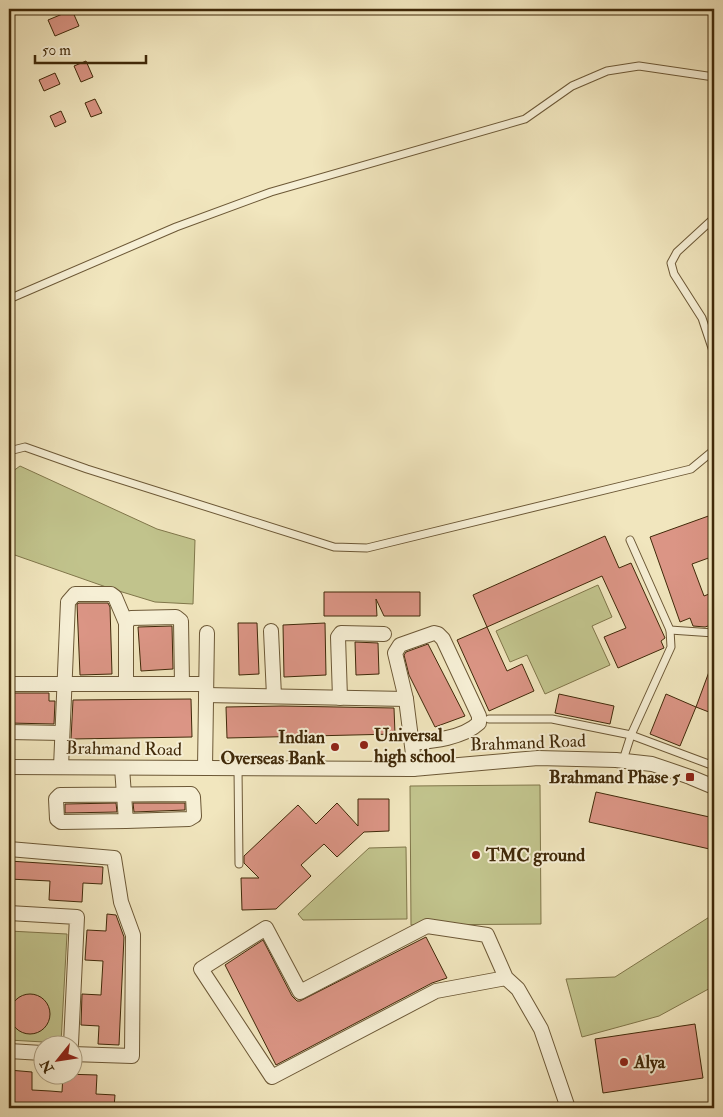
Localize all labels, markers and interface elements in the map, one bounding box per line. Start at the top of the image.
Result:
scale bar [35,32,146,64]
text: 50 m [42,41,71,60]
place label: Universal high school [374,724,455,768]
place label: Indian Overseas Bank [220,726,326,770]
street label: Brahmand Road [470,729,587,757]
street label: Brahmand Road [66,736,182,762]
marker: Universal high school [358,739,370,751]
marker: Indian Overseas Bank [329,741,341,753]
place label: Brahmand Phase 5 [549,766,681,789]
marker: Brahmand Phase 5 [684,771,696,783]
place label: TMC ground [485,844,585,867]
marker: TMC ground [470,849,482,861]
north arrow [32,1034,82,1084]
place label: Alya [633,1051,666,1074]
text: N [36,1056,58,1077]
marker: Alya [618,1056,630,1068]

